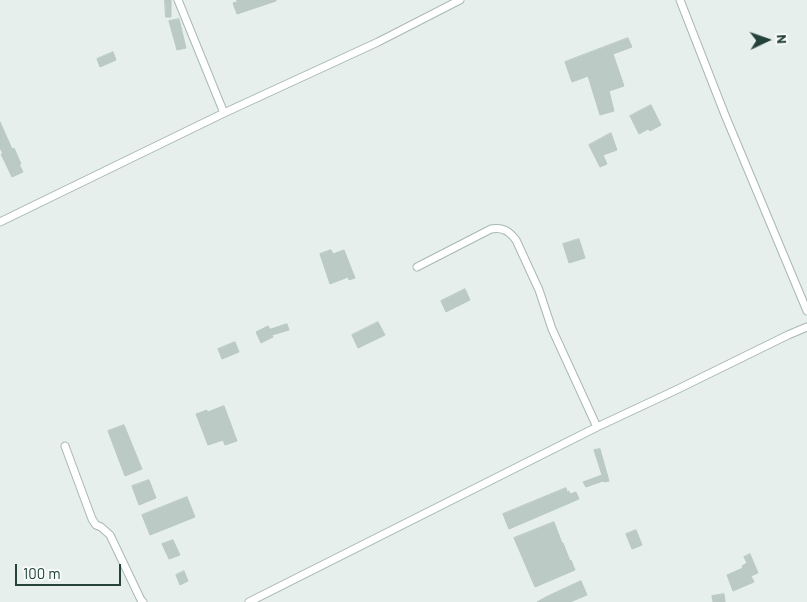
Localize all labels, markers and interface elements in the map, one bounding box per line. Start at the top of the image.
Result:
north arrow [742,15,792,65]
text: N [774,34,791,44]
scale bar [18,554,124,586]
text: 100 m [23,564,61,582]

